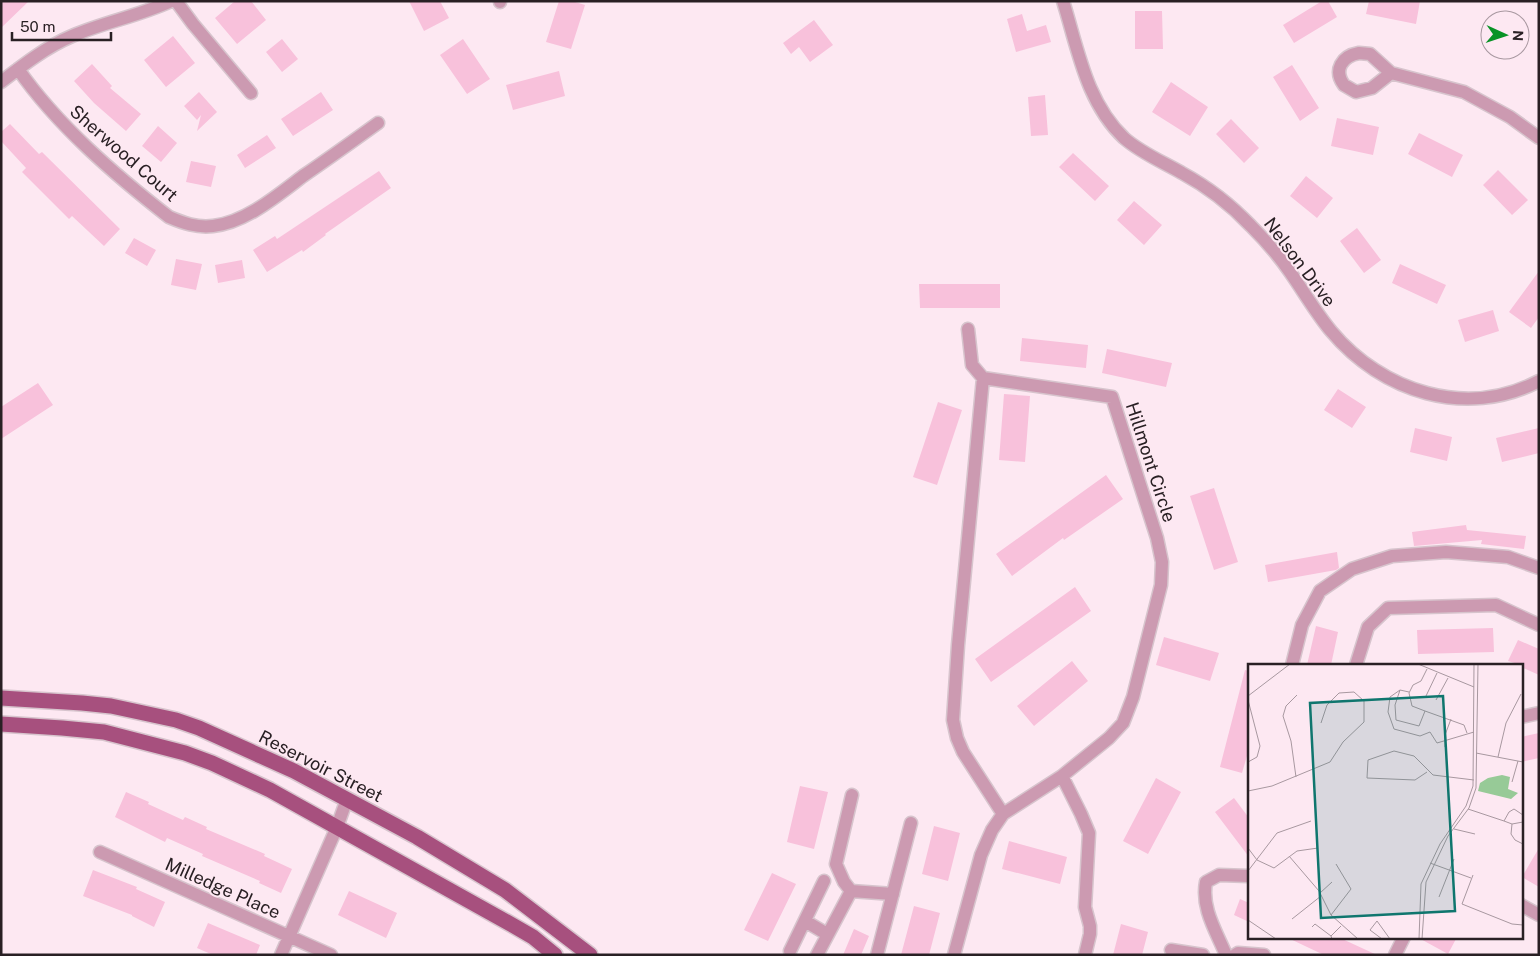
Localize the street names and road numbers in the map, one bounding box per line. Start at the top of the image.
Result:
street label: Sherwood Court [66,100,182,206]
street label: Nelson Drive [1260,213,1340,311]
street label: Hillmont Circle [1122,399,1180,525]
street label: Reservoir Street [256,726,386,806]
street label: Milledge Place [162,853,284,923]

